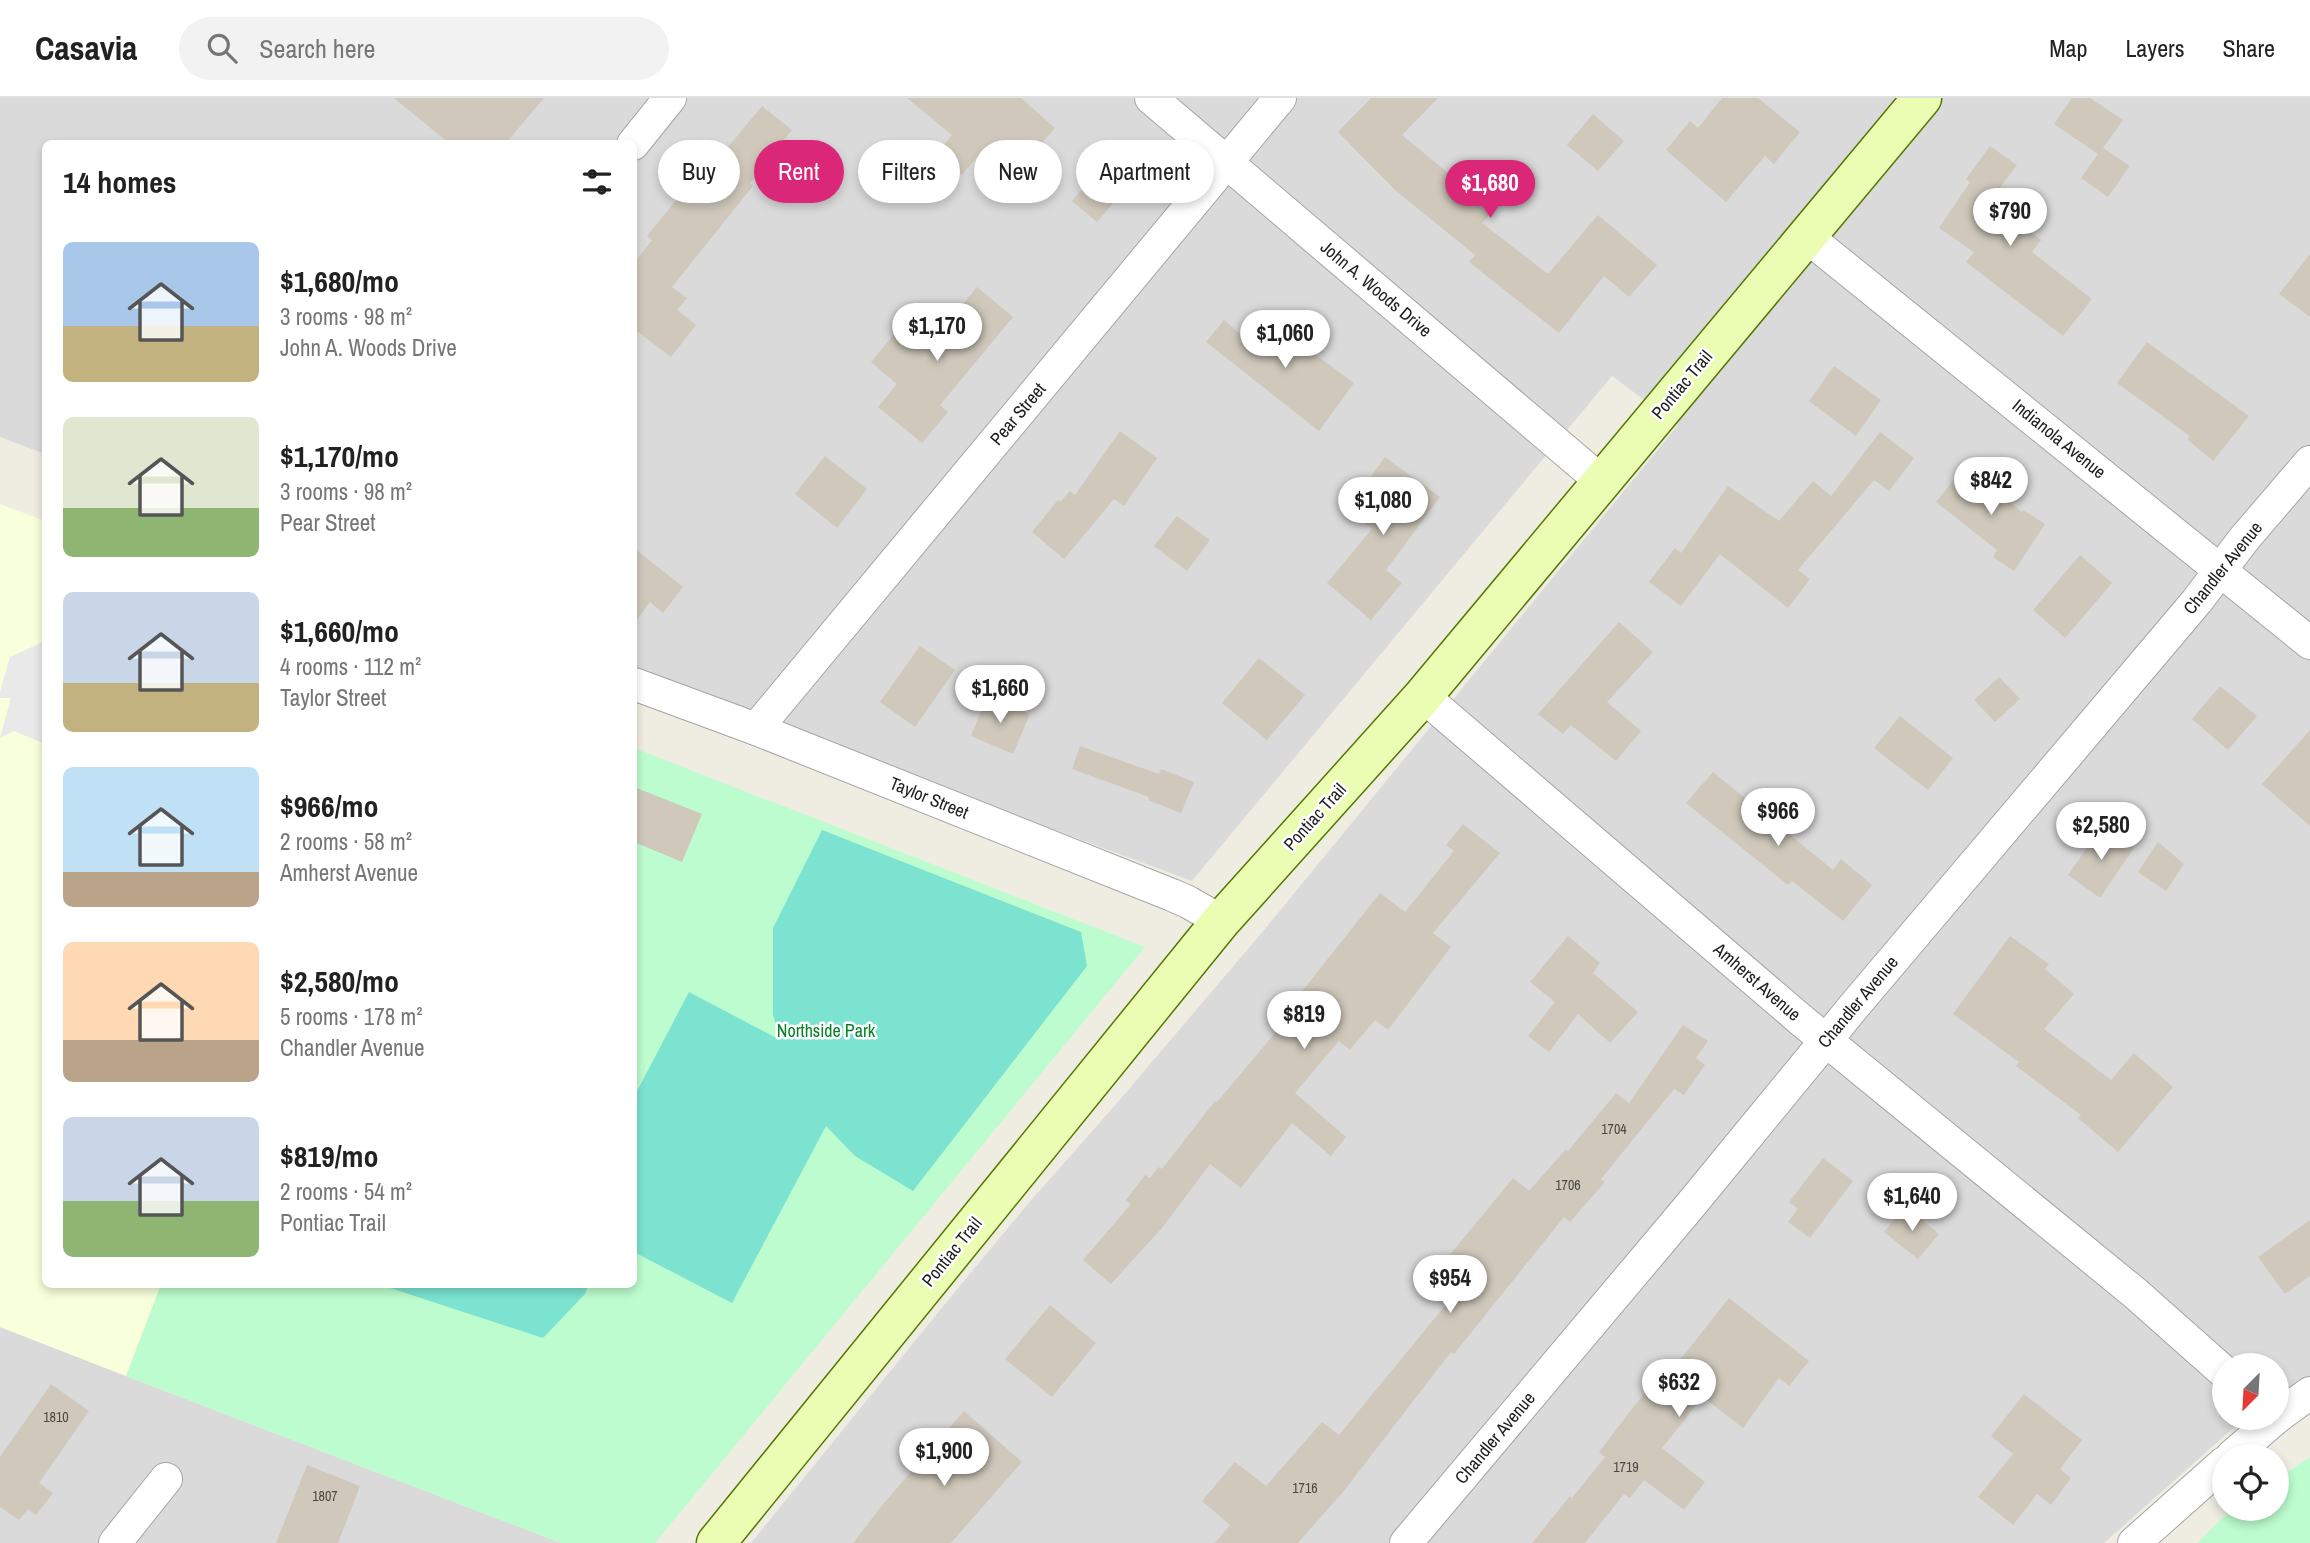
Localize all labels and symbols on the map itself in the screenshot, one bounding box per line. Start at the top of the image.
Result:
pin: $1,680 [1433,160,1547,220]
pin: $790 [1969,188,2051,248]
street label: John A. Woods Drive [1315,235,1437,343]
pin: $1,170 [880,303,994,363]
pin: $1,060 [1228,310,1342,370]
street label: Pontiac Trail [1645,345,1718,424]
street label: Pear Street [984,377,1051,450]
street label: Indianola Avenue [2007,393,2111,484]
pin: $842 [1950,458,2032,517]
pin: $1,080 [1326,478,1440,537]
street label: Chandler Avenue [2177,516,2268,619]
pin: $1,660 [943,666,1057,725]
street label: Taylor Street [886,770,972,825]
street label: Pontiac Trail [1278,778,1352,856]
pin: $966 [1737,788,1819,848]
pin: $2,580 [2044,802,2158,862]
street label: Amherst Avenue [1708,936,1806,1027]
street label: Chandler Avenue [1812,950,1904,1053]
pin: $819 [1263,992,1345,1051]
park label: Northside Park [777,1018,876,1043]
house number: 1704 [1601,1120,1627,1138]
pin: $1,640 [1855,1174,1969,1233]
house number: 1706 [1555,1176,1581,1194]
street label: Pontiac Trail [916,1212,987,1292]
pin: $954 [1409,1256,1491,1315]
north arrow [2212,1353,2289,1430]
pin: $632 [1638,1360,1720,1419]
street label: Chandler Avenue [1449,1386,1541,1489]
house number: 1810 [43,1408,69,1426]
pin: $1,900 [887,1428,1001,1488]
house number: 1719 [1613,1458,1639,1476]
house number: 1716 [1292,1479,1318,1497]
house number: 1807 [312,1487,338,1505]

